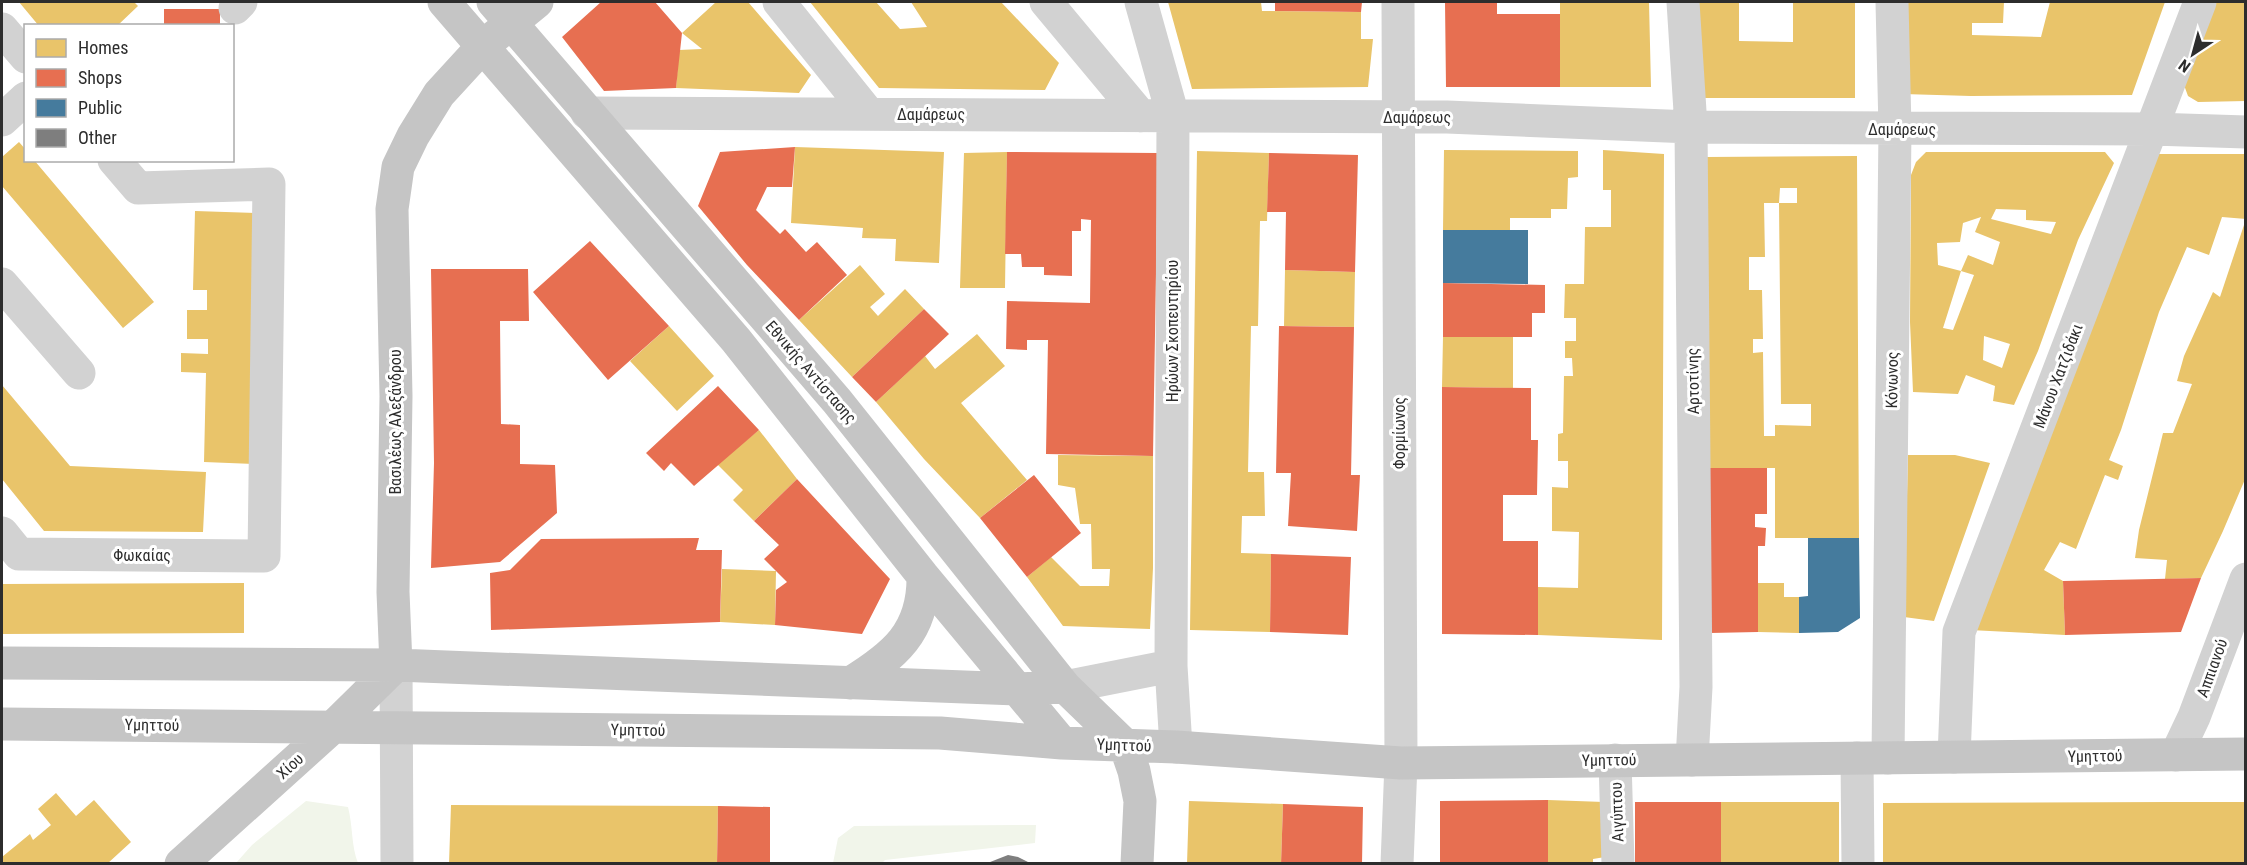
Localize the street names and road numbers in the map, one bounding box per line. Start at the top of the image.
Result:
street label: Δαμάρεως [897,105,965,124]
street label: Δαμάρεως [1383,108,1451,127]
street label: Δαμάρεως [1868,120,1936,139]
street label: Ηρώων Σκοπευτηρίου [1163,260,1182,402]
street label: Εθνικής Αντίστασης [761,317,861,427]
street label: Μάνου Χατζιδάκι [2029,321,2087,431]
street label: Αρτοτίνης [1683,348,1703,414]
street label: Βασιλέως Αλεξάνδρου [386,349,405,495]
street label: Κόνωνος [1882,351,1902,409]
street label: Φορμίωνος [1390,397,1409,469]
street label: Φωκαίας [113,546,171,565]
street label: Αππιανού [2193,636,2231,700]
street label: Υμηττού [124,715,180,735]
street label: Υμηττού [610,720,666,740]
street label: Υμηττού [1096,735,1152,755]
street label: Υμηττού [2067,746,2123,766]
street label: Χίου [273,749,307,783]
street label: Υμηττού [1581,750,1637,770]
street label: Αιγύπτου [1606,782,1628,842]

